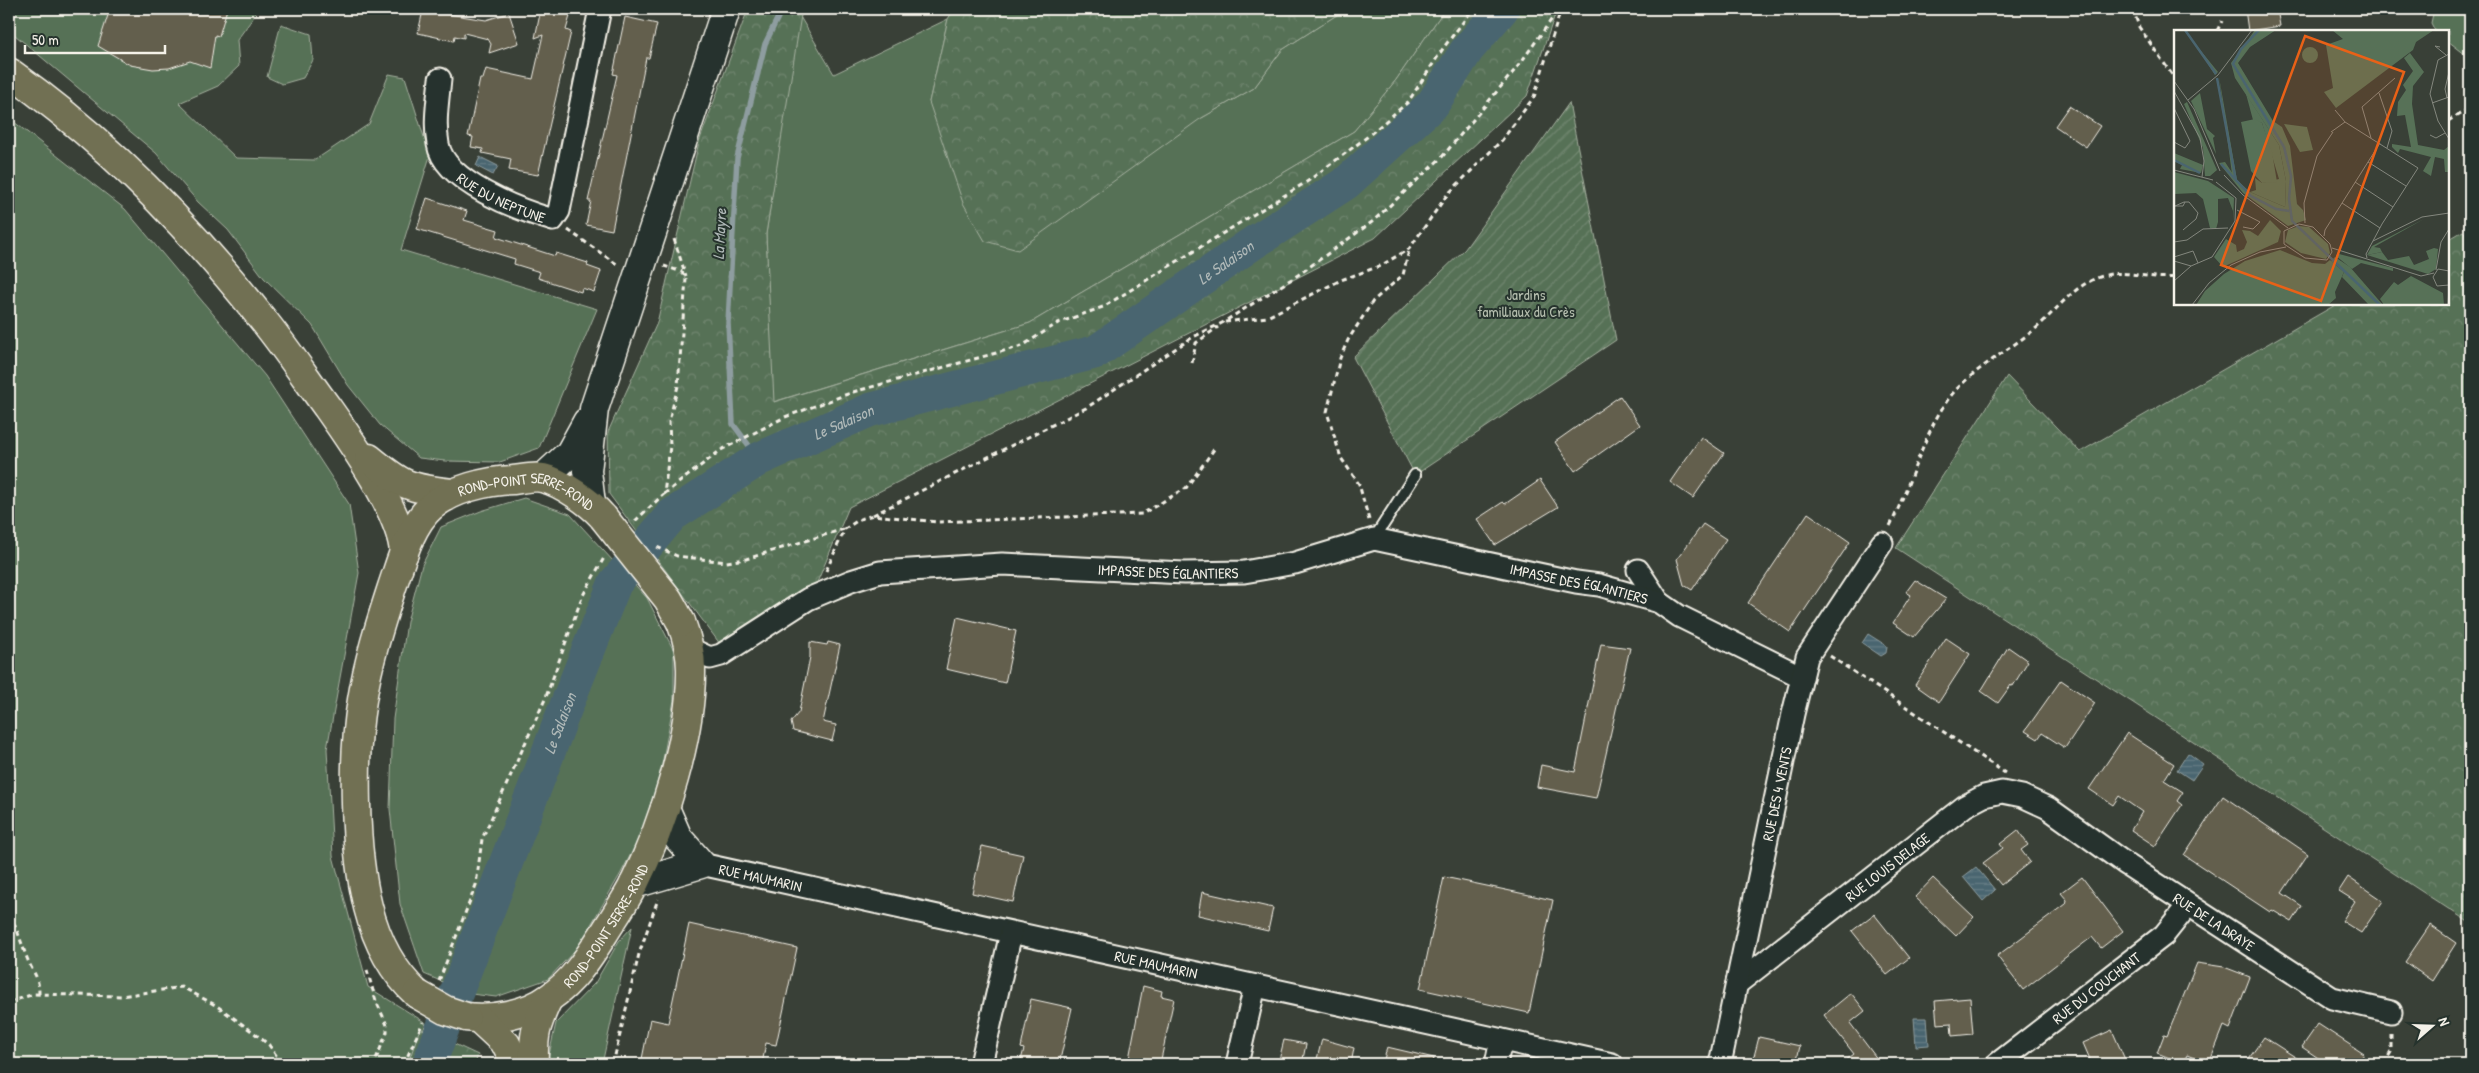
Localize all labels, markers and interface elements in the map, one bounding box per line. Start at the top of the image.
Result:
scale bar [25,22,165,54]
text: 50 m [32,29,59,50]
inset map [2174,30,2449,305]
street label: RUE DU NEPTUNE [453,167,549,228]
water label: La Mayre [707,207,731,260]
water label: Le Salaison [1193,234,1259,289]
park label: Jardins familliaux du Crès [1477,284,1575,322]
water label: Le Salaison [810,398,878,445]
street label: ROND-POINT SERRE-ROND [454,467,600,515]
street label: IMPASSE DES ÉGLANTIERS [1097,558,1239,584]
street label: IMPASSE DES ÉGLANTIERS [1508,558,1650,609]
water label: Le Salaison [538,688,582,757]
street label: RUE DES 4 VENTS [1756,745,1796,843]
street label: RUE LOUIS DELAGE [1840,827,1934,906]
street label: RUE MAUMARIN [717,858,804,896]
street label: ROND-POINT SERRE-ROND [558,859,653,992]
street label: RUE DE LA DRAYE [2169,887,2259,956]
street label: RUE MAUMARIN [1113,945,1200,983]
street label: RUE DU COUCHANT [2047,946,2145,1028]
north arrow [2406,1000,2456,1050]
text: N [2434,1015,2455,1029]

